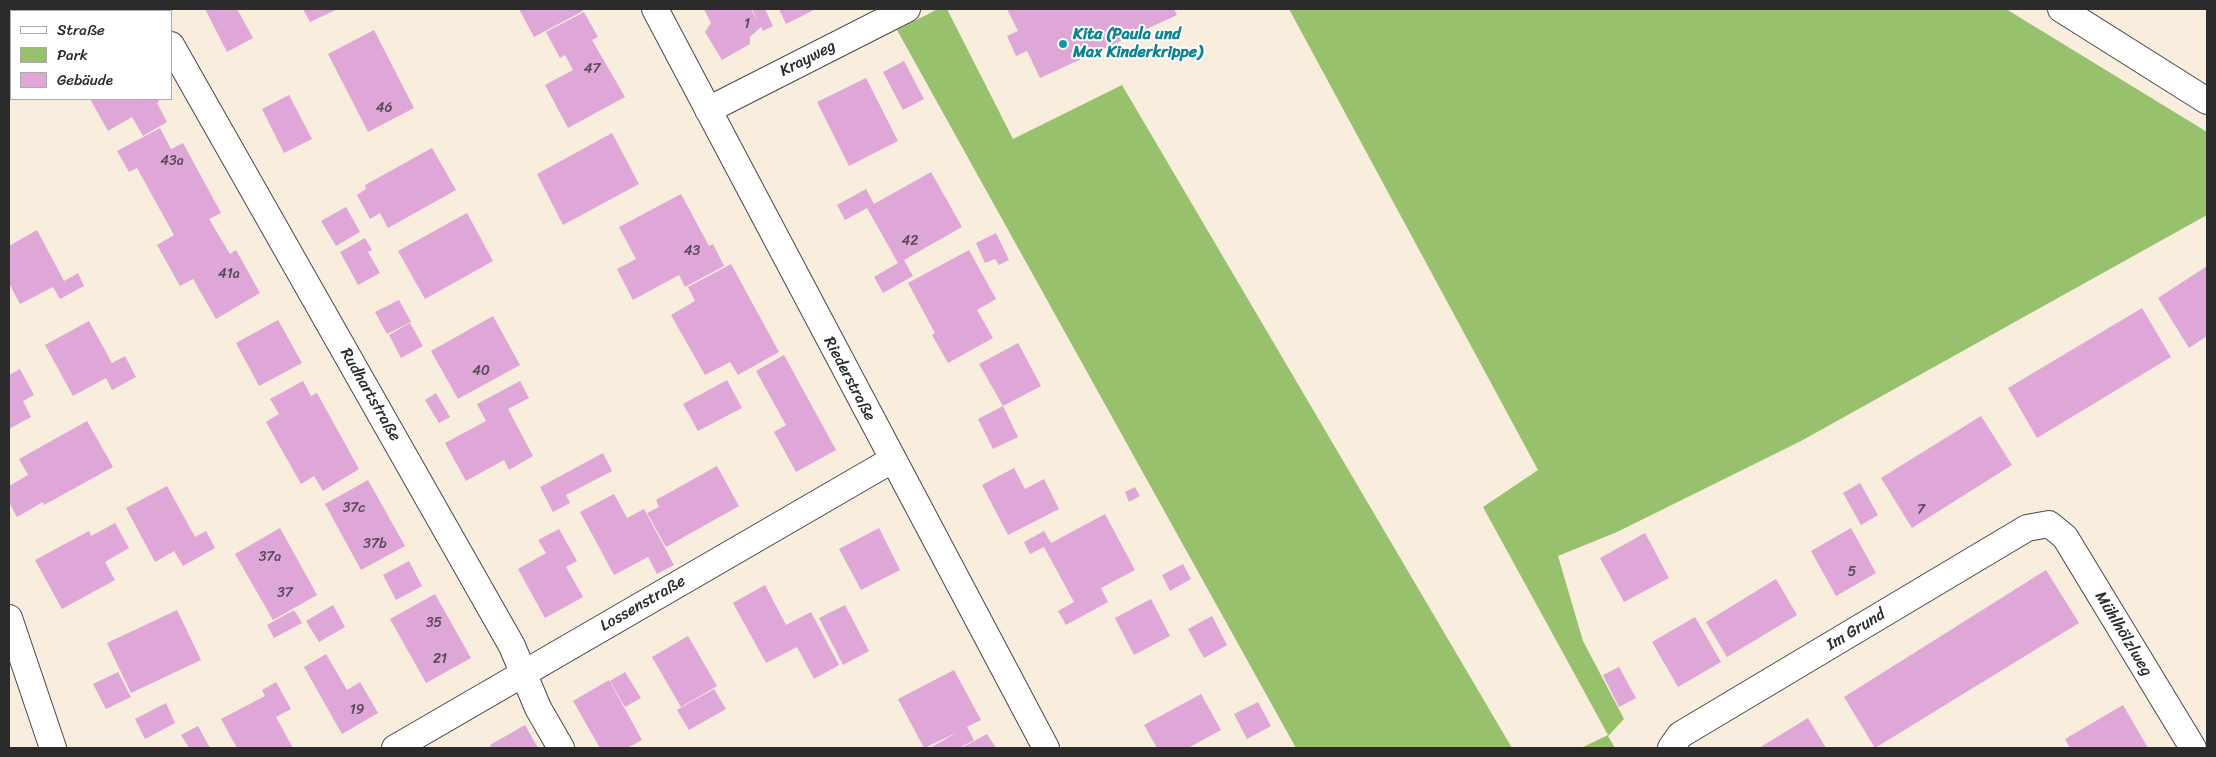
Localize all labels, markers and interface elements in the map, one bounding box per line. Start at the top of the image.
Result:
legend [10,10,172,100]
house number: 1 [744,16,750,32]
text: Straße [57,17,105,43]
place label: Kita (Paula und Max Kinderkrippe) [1073,25,1203,63]
street label: Krayweg [777,37,839,81]
marker: Kita (Paula und Max Kinderkrippe) [1057,38,1069,50]
text: Park [57,42,88,68]
house number: 47 [584,61,600,77]
text: Gebäude [57,67,113,93]
house number: 46 [376,100,392,116]
house number: 43a [160,153,184,169]
house number: 42 [902,233,918,249]
house number: 43 [684,243,700,259]
house number: 41a [218,266,240,282]
street label: Riederstraße [819,334,879,424]
street label: Rudhartstraße [336,345,404,445]
house number: 40 [472,363,490,379]
house number: 37c [343,500,365,516]
house number: 7 [1917,502,1925,518]
house number: 37b [363,536,387,552]
house number: 37a [259,549,281,565]
house number: 5 [1848,564,1856,580]
street label: Lossenstraße [597,572,689,636]
house number: 37 [277,585,293,601]
street label: Mühlhölzlweg [2090,588,2156,680]
street label: Im Grund [1823,605,1889,655]
house number: 35 [426,615,442,631]
house number: 21 [433,651,447,667]
house number: 19 [350,702,364,718]

